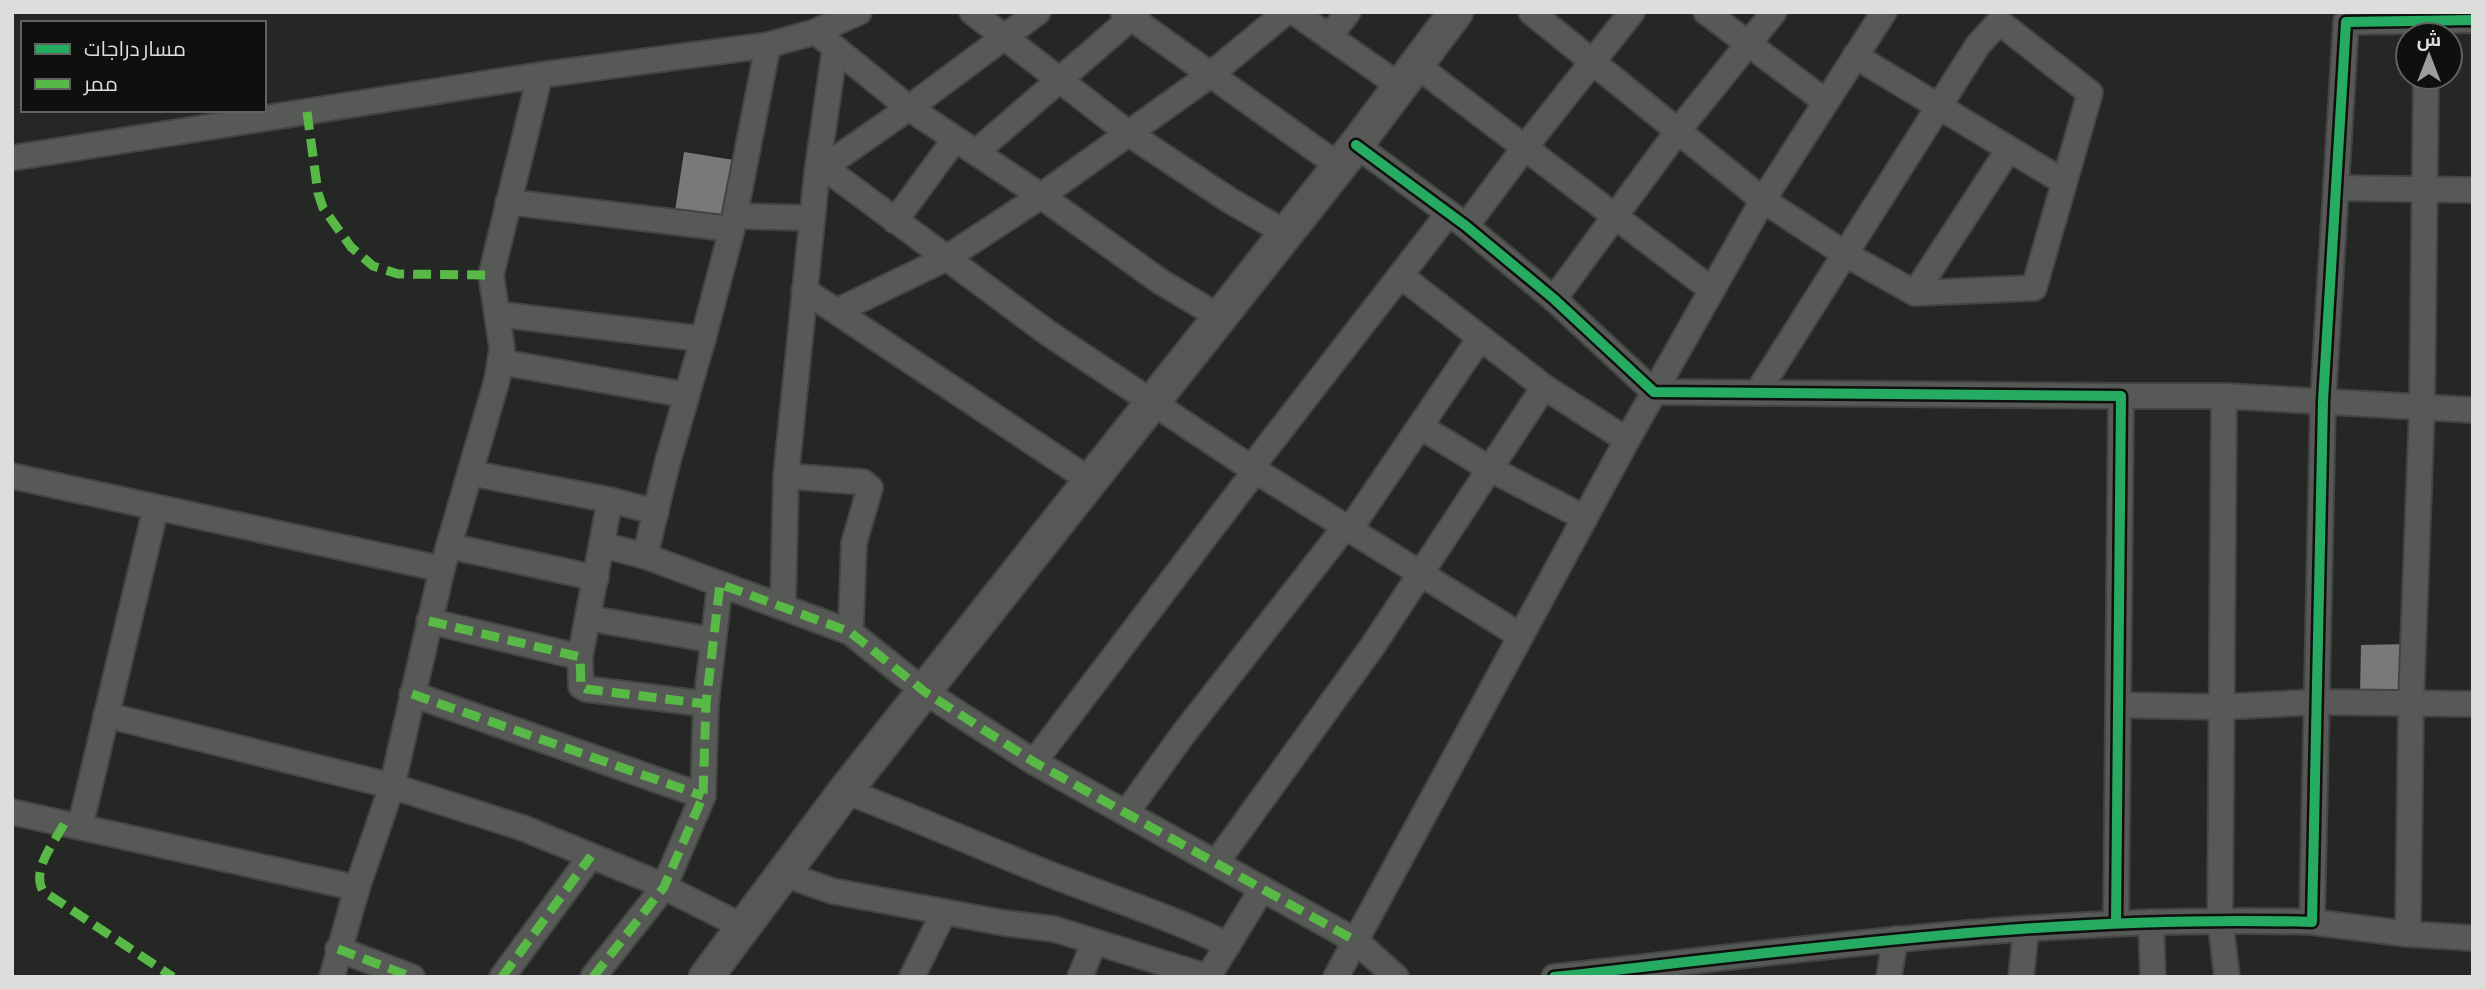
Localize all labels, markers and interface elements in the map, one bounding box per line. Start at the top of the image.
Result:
legend [21,21,266,112]
north arrow [2394,21,2464,91]
text: ش [2417,28,2441,51]
text: مسار دراجات [84,36,186,61]
text: ممر [83,71,118,96]

